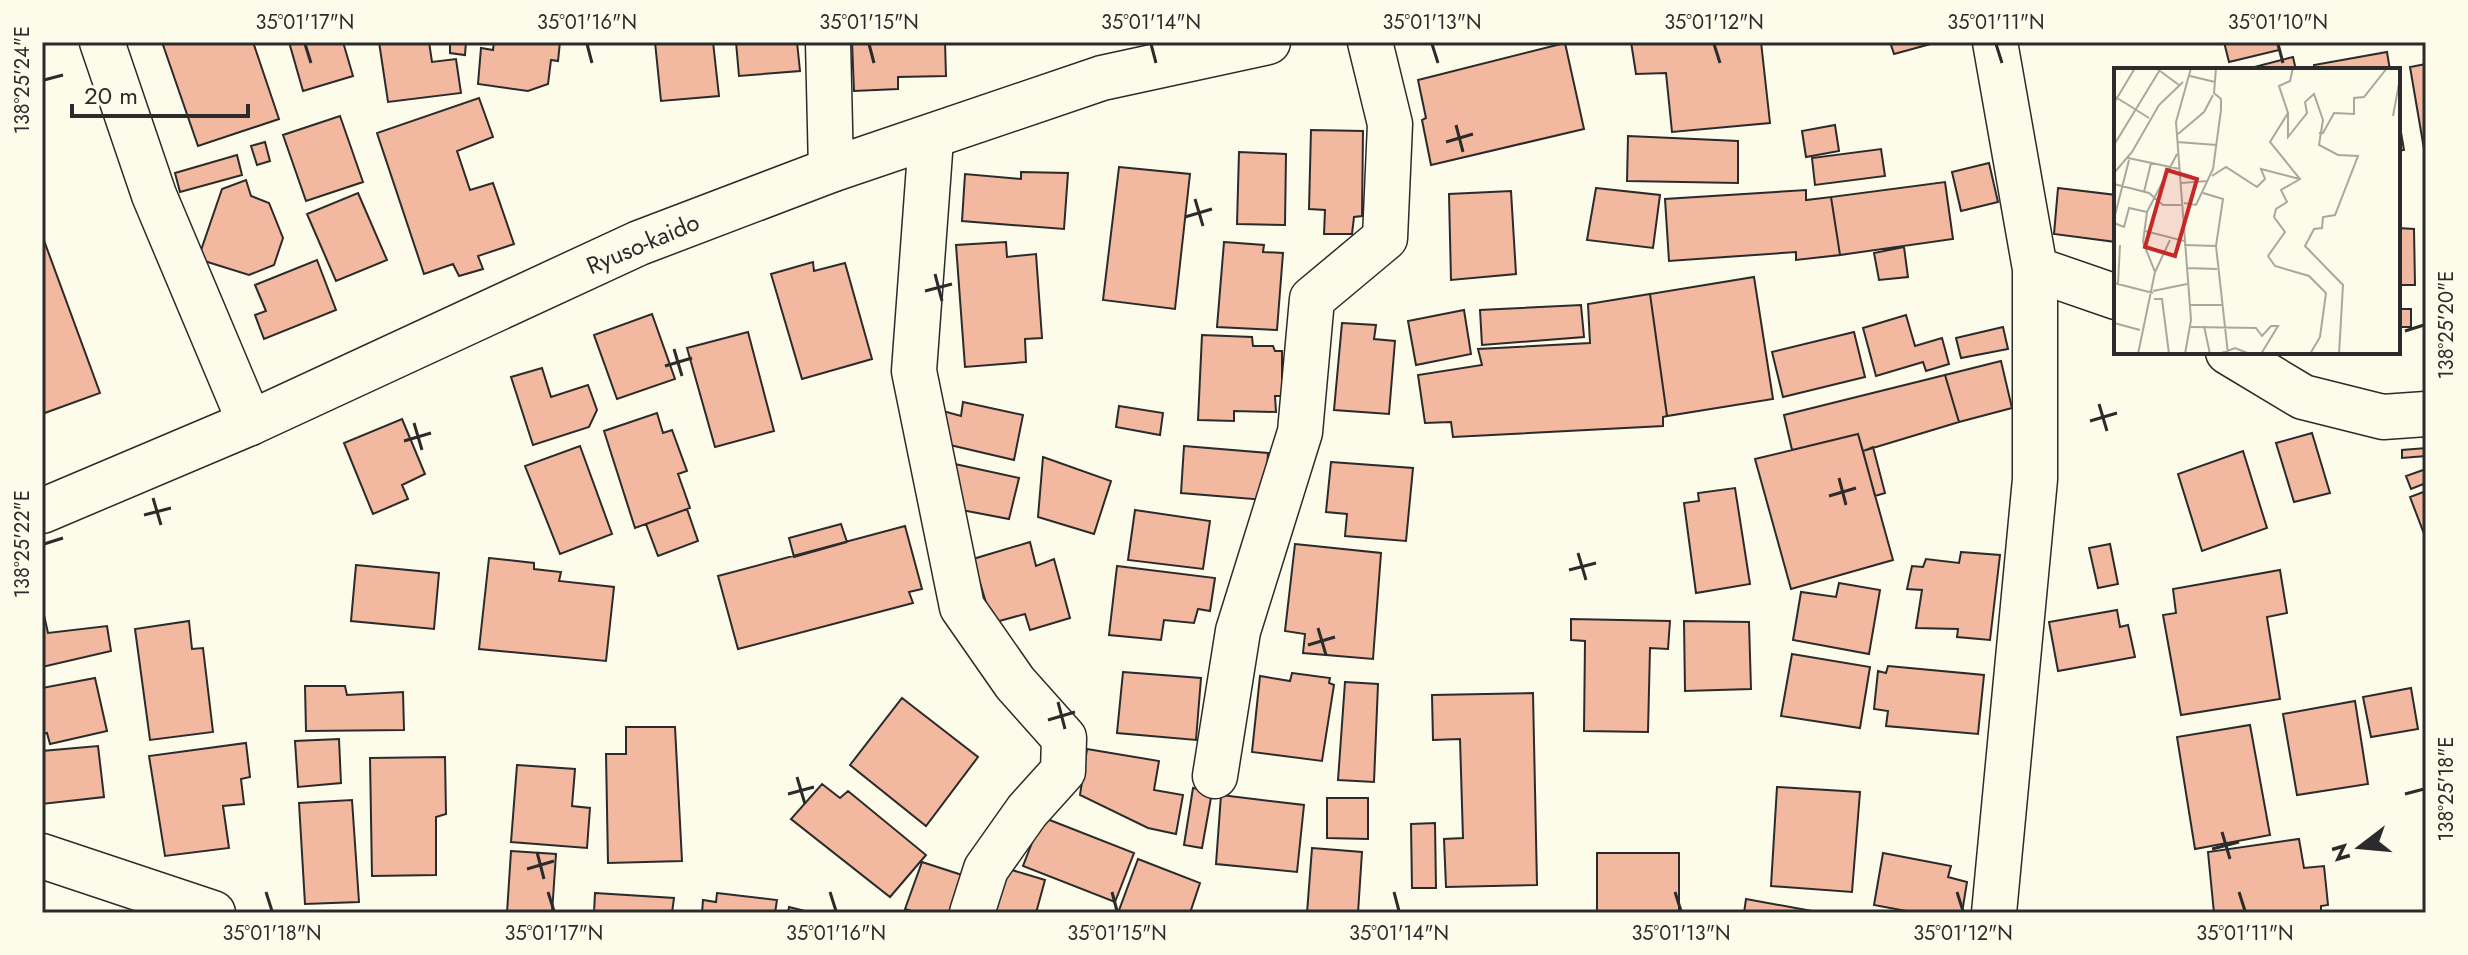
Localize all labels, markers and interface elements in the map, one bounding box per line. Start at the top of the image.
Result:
text: 35°01'17"N [256,8,354,37]
text: 35°01'16"N [537,8,637,37]
text: 35°01'15"N [819,8,919,37]
text: 35°01'14"N [1101,8,1201,37]
text: 35°01'13"N [1382,8,1482,37]
text: 35°01'12"N [1664,8,1764,37]
text: 35°01'11"N [1947,8,2045,37]
text: 35°01'10"N [2228,8,2328,37]
text: 138°25'24"E [8,26,37,134]
scale bar [72,68,248,118]
inset map [2114,68,2400,354]
text: 20 m [84,78,138,113]
street label: Ryuso-kaido [581,204,705,283]
text: 138°25'20"E [2432,271,2461,379]
text: 138°25'22"E [8,490,37,598]
text: 138°25'18"E [2432,737,2461,841]
north arrow [2320,807,2400,887]
text: N [2323,840,2359,865]
text: 35°01'18"N [222,919,322,948]
text: 35°01'17"N [505,919,603,948]
text: 35°01'16"N [786,919,886,948]
text: 35°01'15"N [1067,919,1167,948]
text: 35°01'14"N [1349,919,1449,948]
text: 35°01'13"N [1631,919,1731,948]
text: 35°01'12"N [1913,919,2013,948]
text: 35°01'11"N [2196,919,2294,948]

